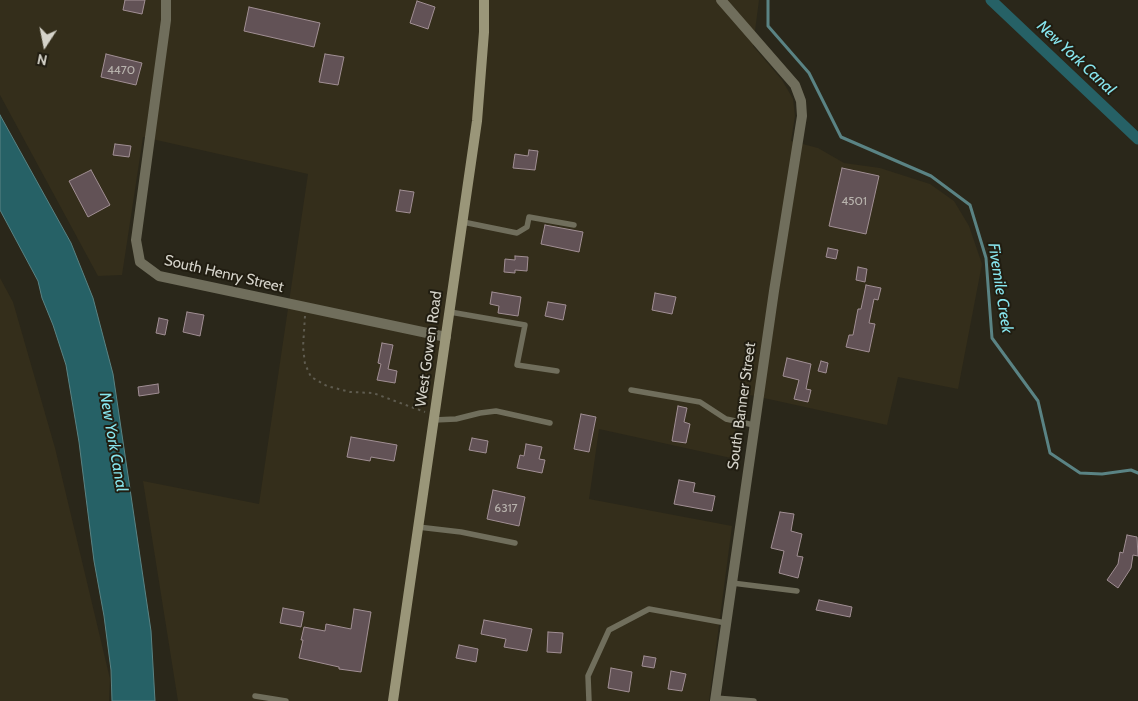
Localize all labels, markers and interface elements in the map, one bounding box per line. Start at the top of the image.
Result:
water label: New York Canal [1033,17,1119,99]
north arrow [20,20,70,70]
text: N [36,50,49,70]
house number: 4470 [107,63,135,77]
house number: 4501 [841,194,867,208]
water label: Fivemile Creek [983,241,1017,335]
street label: South Henry Street [162,251,286,297]
street label: West Gowen Road [412,290,446,408]
street label: South Banner Street [724,341,760,471]
water label: New York Canal [95,391,131,493]
house number: 6317 [494,501,518,515]

